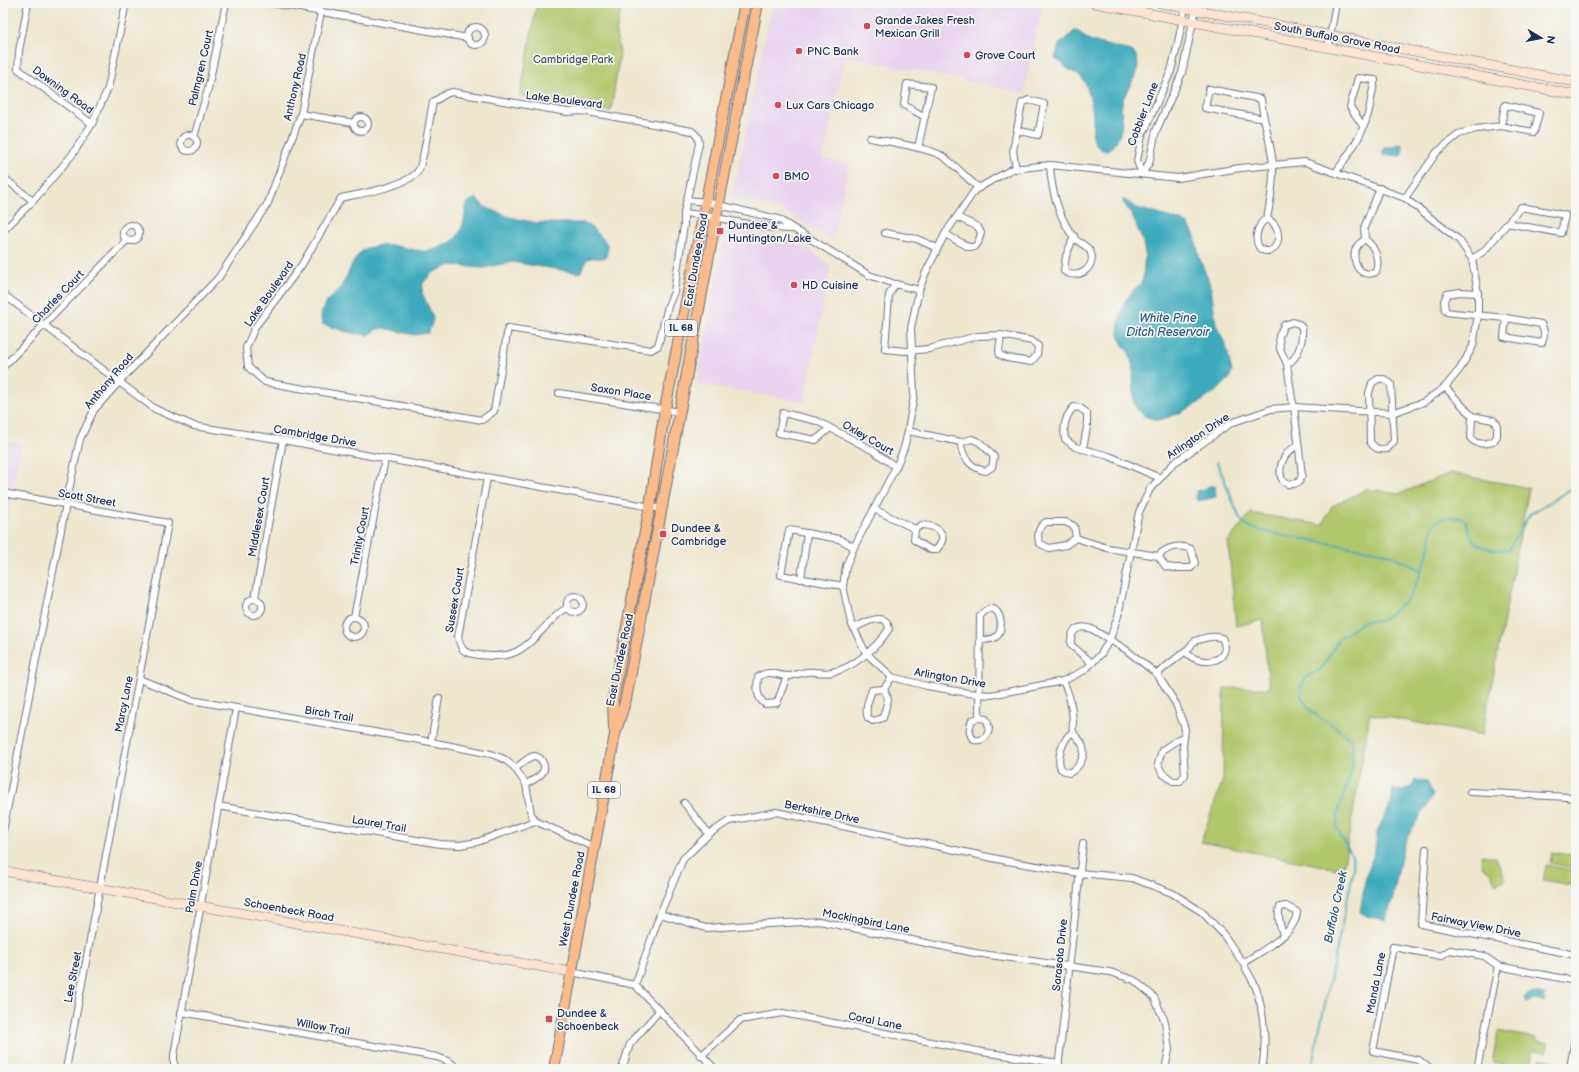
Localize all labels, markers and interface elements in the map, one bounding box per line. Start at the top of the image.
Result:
place label: Grande Jakes Fresh Mexican Grill [875,14,975,40]
north arrow [1521,18,1561,58]
street label: South Buffalo Grove Road [1273,19,1401,57]
marker: Grande Jakes Fresh Mexican Grill [862,21,872,31]
street label: Palmgren Court [186,28,216,107]
text: N [1543,34,1557,45]
place label: PNC Bank [807,45,859,58]
marker: PNC Bank [794,46,804,56]
place label: Grove Court [975,49,1036,62]
marker: Grove Court [962,50,972,60]
street label: Anthony Road [281,52,309,122]
park label: Cambridge Park [533,53,614,66]
street label: Downing Road [30,63,96,117]
street label: Cobbler Lane [1125,80,1161,148]
street label: Lake Boulevard [525,89,603,111]
place label: Lux Cars Chicago [786,99,874,112]
marker: Lux Cars Chicago [773,100,783,110]
place label: BMO [784,170,809,183]
marker: BMO [771,171,781,181]
street label: East Dundee Road [681,212,711,308]
place label: Dundee & Huntington/Lake [728,219,812,245]
marker: Dundee & Huntington/Lake [715,226,725,236]
street label: Lake Boulevard [242,259,296,329]
street label: Charles Court [29,267,87,326]
place label: HD Cuisine [802,279,859,292]
marker: HD Cuisine [789,280,799,290]
water label: White Pine Ditch Reservoir [1126,311,1211,340]
road number: IL 68 [665,320,697,336]
street label: Anthony Road [82,351,136,411]
street label: Saxon Place [590,381,653,403]
street label: Arlington Drive [1164,410,1232,462]
street label: Oxley Court [840,418,897,458]
street label: Cambridge Drive [273,422,358,450]
street label: Middlesex Court [246,475,273,558]
street label: Scott Street [57,487,117,510]
street label: Trinity Court [348,505,372,566]
place label: Dundee & Cambridge [671,522,727,548]
marker: Dundee & Cambridge [658,529,668,539]
street label: Sussex Court [443,566,467,633]
street label: East Dundee Road [604,612,636,708]
street label: Arlington Drive [913,665,987,691]
street label: Marcy Lane [112,674,136,733]
street label: Birch Trail [303,703,355,725]
road number: IL 68 [588,782,620,798]
street label: Berkshire Drive [783,798,861,826]
street label: Laurel Trail [351,813,407,835]
street label: West Dundee Road [556,850,588,948]
street label: Palm Drive [183,859,205,914]
water label: Buffalo Creek [1321,868,1351,945]
street label: Schoenbeck Road [243,896,335,924]
street label: Mockingbird Lane [821,906,911,936]
street label: Fairway View Drive [1430,910,1523,940]
street label: Sarasota Drive [1050,918,1070,992]
street label: Lee Street [62,950,84,1004]
street label: Manda Lane [1364,951,1388,1015]
place label: Dundee & Schoenbeck [557,1007,619,1033]
street label: Coral Lane [847,1009,903,1033]
marker: Dundee & Schoenbeck [544,1014,554,1024]
street label: Willow Trail [295,1016,351,1038]

